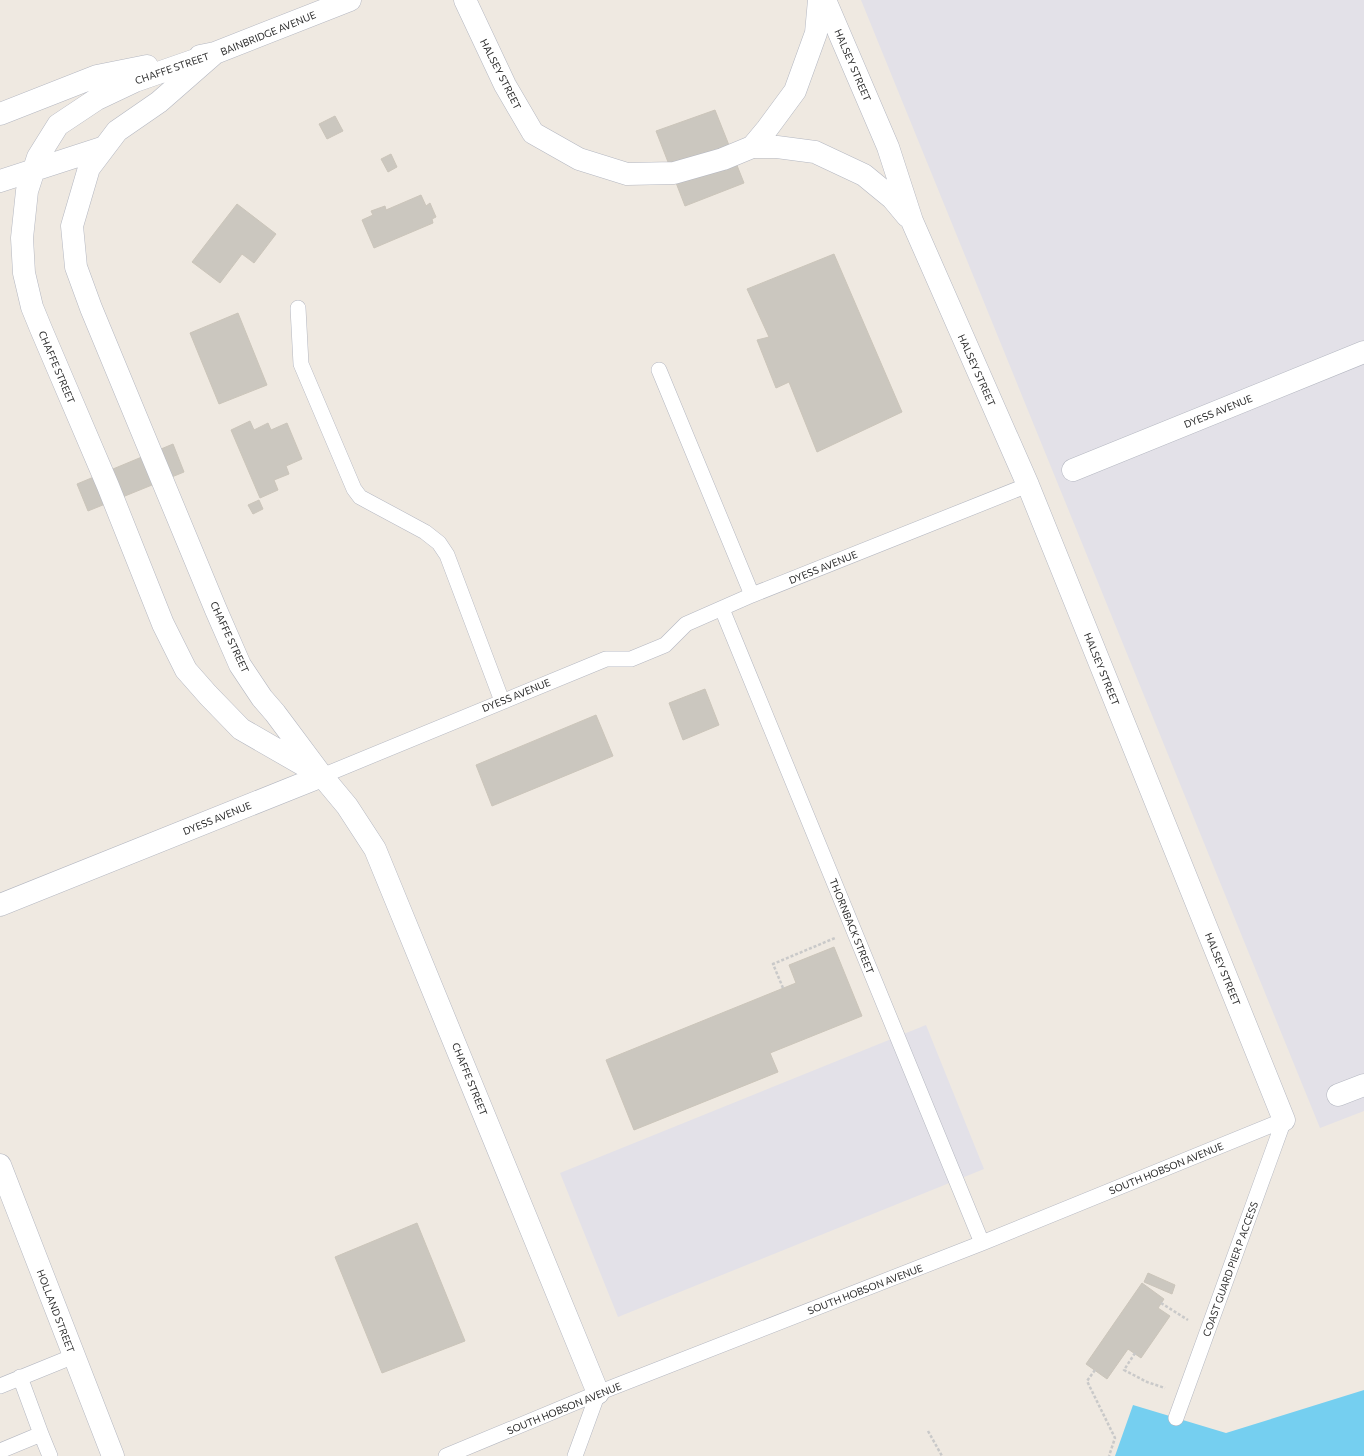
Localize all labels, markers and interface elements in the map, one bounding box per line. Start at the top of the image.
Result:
street label: BAINBRIDGE AVENUE [219,8,318,58]
street label: HALSEY STREET [832,27,874,104]
street label: HALSEY STREET [478,37,524,112]
street label: CHAFFE STREET [133,49,211,86]
street label: CHAFFE STREET [36,329,78,406]
street label: HALSEY STREET [956,332,998,408]
street label: DYESS AVENUE [1182,392,1254,430]
street label: DYESS AVENUE [787,548,859,586]
street label: CHAFFE STREET [208,599,252,675]
street label: HALSEY STREET [1082,631,1122,708]
street label: DYESS AVENUE [480,676,552,714]
street label: DYESS AVENUE [181,799,253,837]
street label: THORNBACK STREET [827,876,877,976]
street label: HALSEY STREET [1203,931,1243,1008]
street label: CHAFFE STREET [450,1041,490,1118]
street label: SOUTH HOBSON AVENUE [1107,1139,1225,1197]
street label: COAST GUARD PIER P ACCESS [1200,1200,1260,1338]
street label: SOUTH HOBSON AVENUE [806,1261,924,1317]
street label: HOLLAND STREET [35,1268,78,1355]
street label: SOUTH HOBSON AVENUE [505,1379,623,1437]

